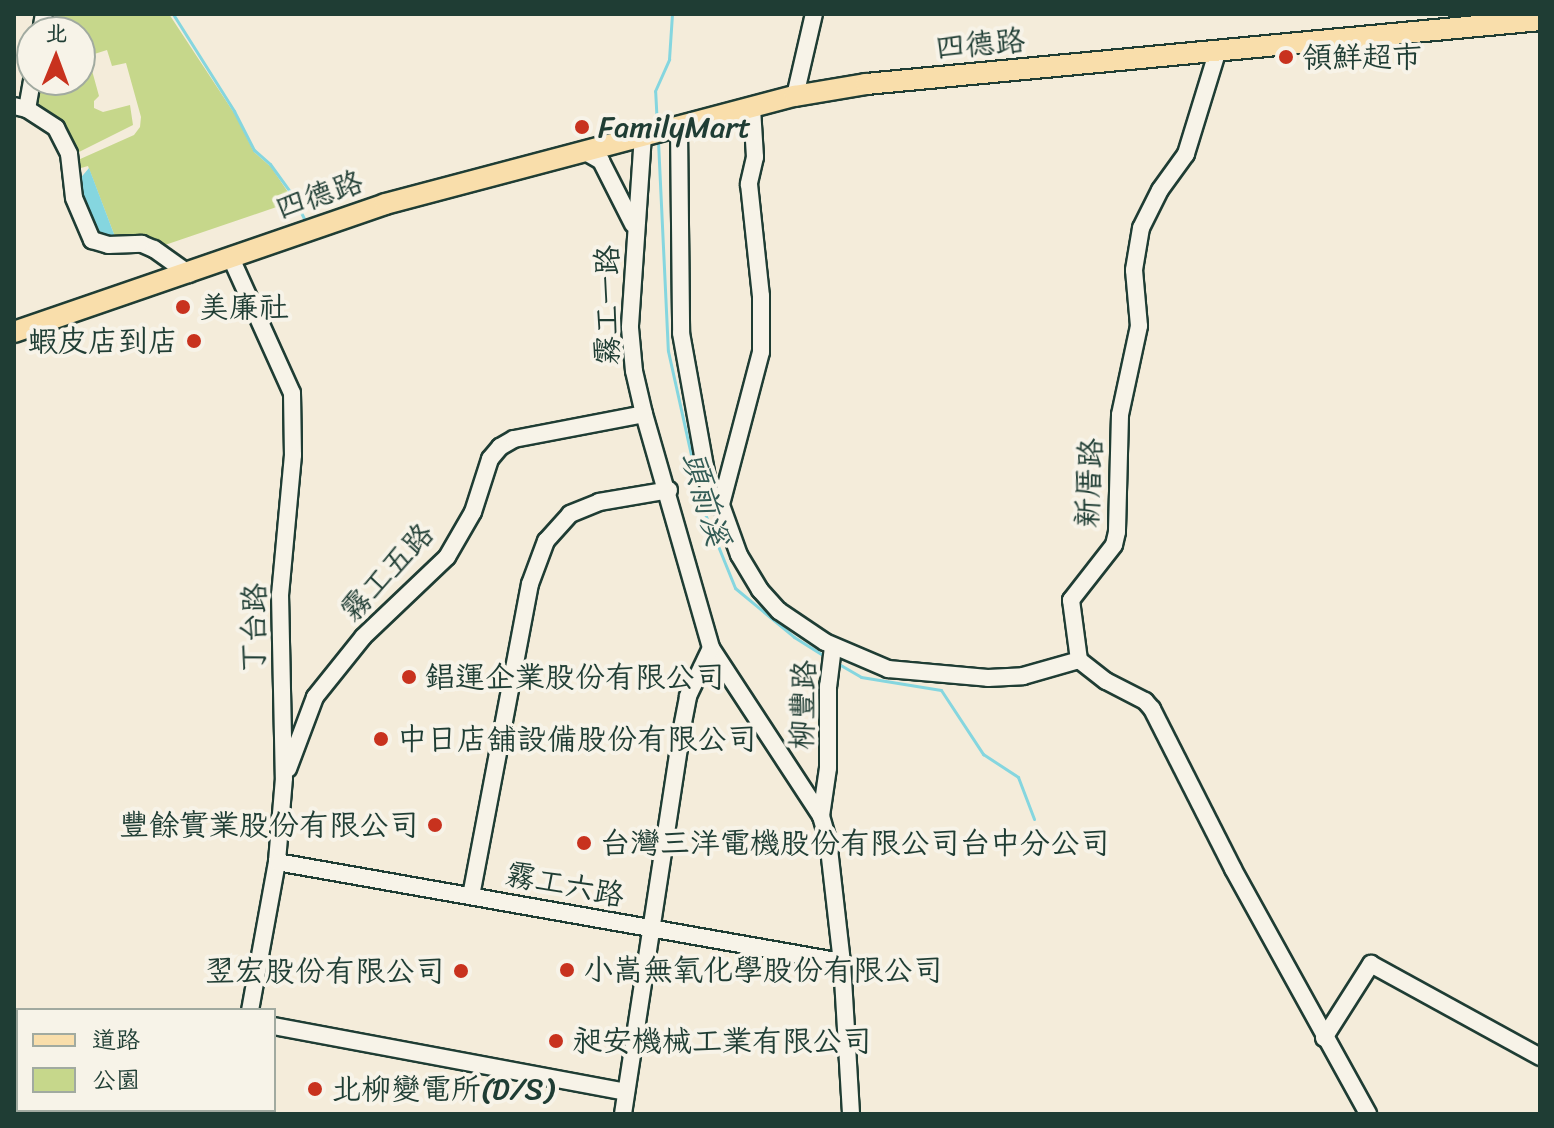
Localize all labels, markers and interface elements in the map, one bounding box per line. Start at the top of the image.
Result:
text: 北 [45,14,68,53]
north arrow [16,16,96,96]
street label: 四德路 [934,22,1026,66]
place label: 領鮮超市 [1302,39,1422,75]
marker: 領鮮超市 [1277,48,1295,66]
place label: FamilyMart [598,109,751,145]
marker: FamilyMart [573,118,591,136]
street label: 四德路 [271,163,367,227]
street label: 霧工一路 [589,245,625,365]
place label: 美廉社 [199,289,289,325]
marker: 美廉社 [174,298,192,316]
place label: 蝦皮店到店 [28,323,178,359]
marker: 蝦皮店到店 [185,332,203,350]
street label: 新厝路 [1069,437,1109,529]
water label: 頭前溪 [673,448,737,550]
street label: 霧工五路 [333,516,441,628]
street label: 丁台路 [235,583,273,673]
place label: 錩運企業股份有限公司 [425,659,725,695]
street label: 柳豐路 [783,659,823,751]
marker: 錩運企業股份有限公司 [400,668,418,686]
place label: 中日店舖設備股份有限公司 [397,721,757,757]
marker: 中日店舖設備股份有限公司 [372,730,390,748]
place label: 豐餘實業股份有限公司 [119,807,419,843]
marker: 豐餘實業股份有限公司 [426,816,444,834]
place label: 台灣三洋電機股份有限公司台中分公司 [600,825,1110,861]
marker: 台灣三洋電機股份有限公司台中分公司 [575,834,593,852]
street label: 霧工六路 [503,856,627,914]
place label: 小嵩無氧化學股份有限公司 [583,952,943,988]
place label: 翌宏股份有限公司 [205,953,445,989]
marker: 小嵩無氧化學股份有限公司 [558,961,576,979]
marker: 翌宏股份有限公司 [452,962,470,980]
legend [16,1008,276,1112]
text: 道路 [92,1019,140,1061]
place label: 昶安機械工業有限公司 [572,1023,872,1059]
marker: 昶安機械工業有限公司 [547,1032,565,1050]
text: 公園 [92,1059,140,1101]
place label: 北柳變電所(D/S) [331,1071,554,1107]
marker: 北柳變電所(D/S) [306,1080,324,1098]

